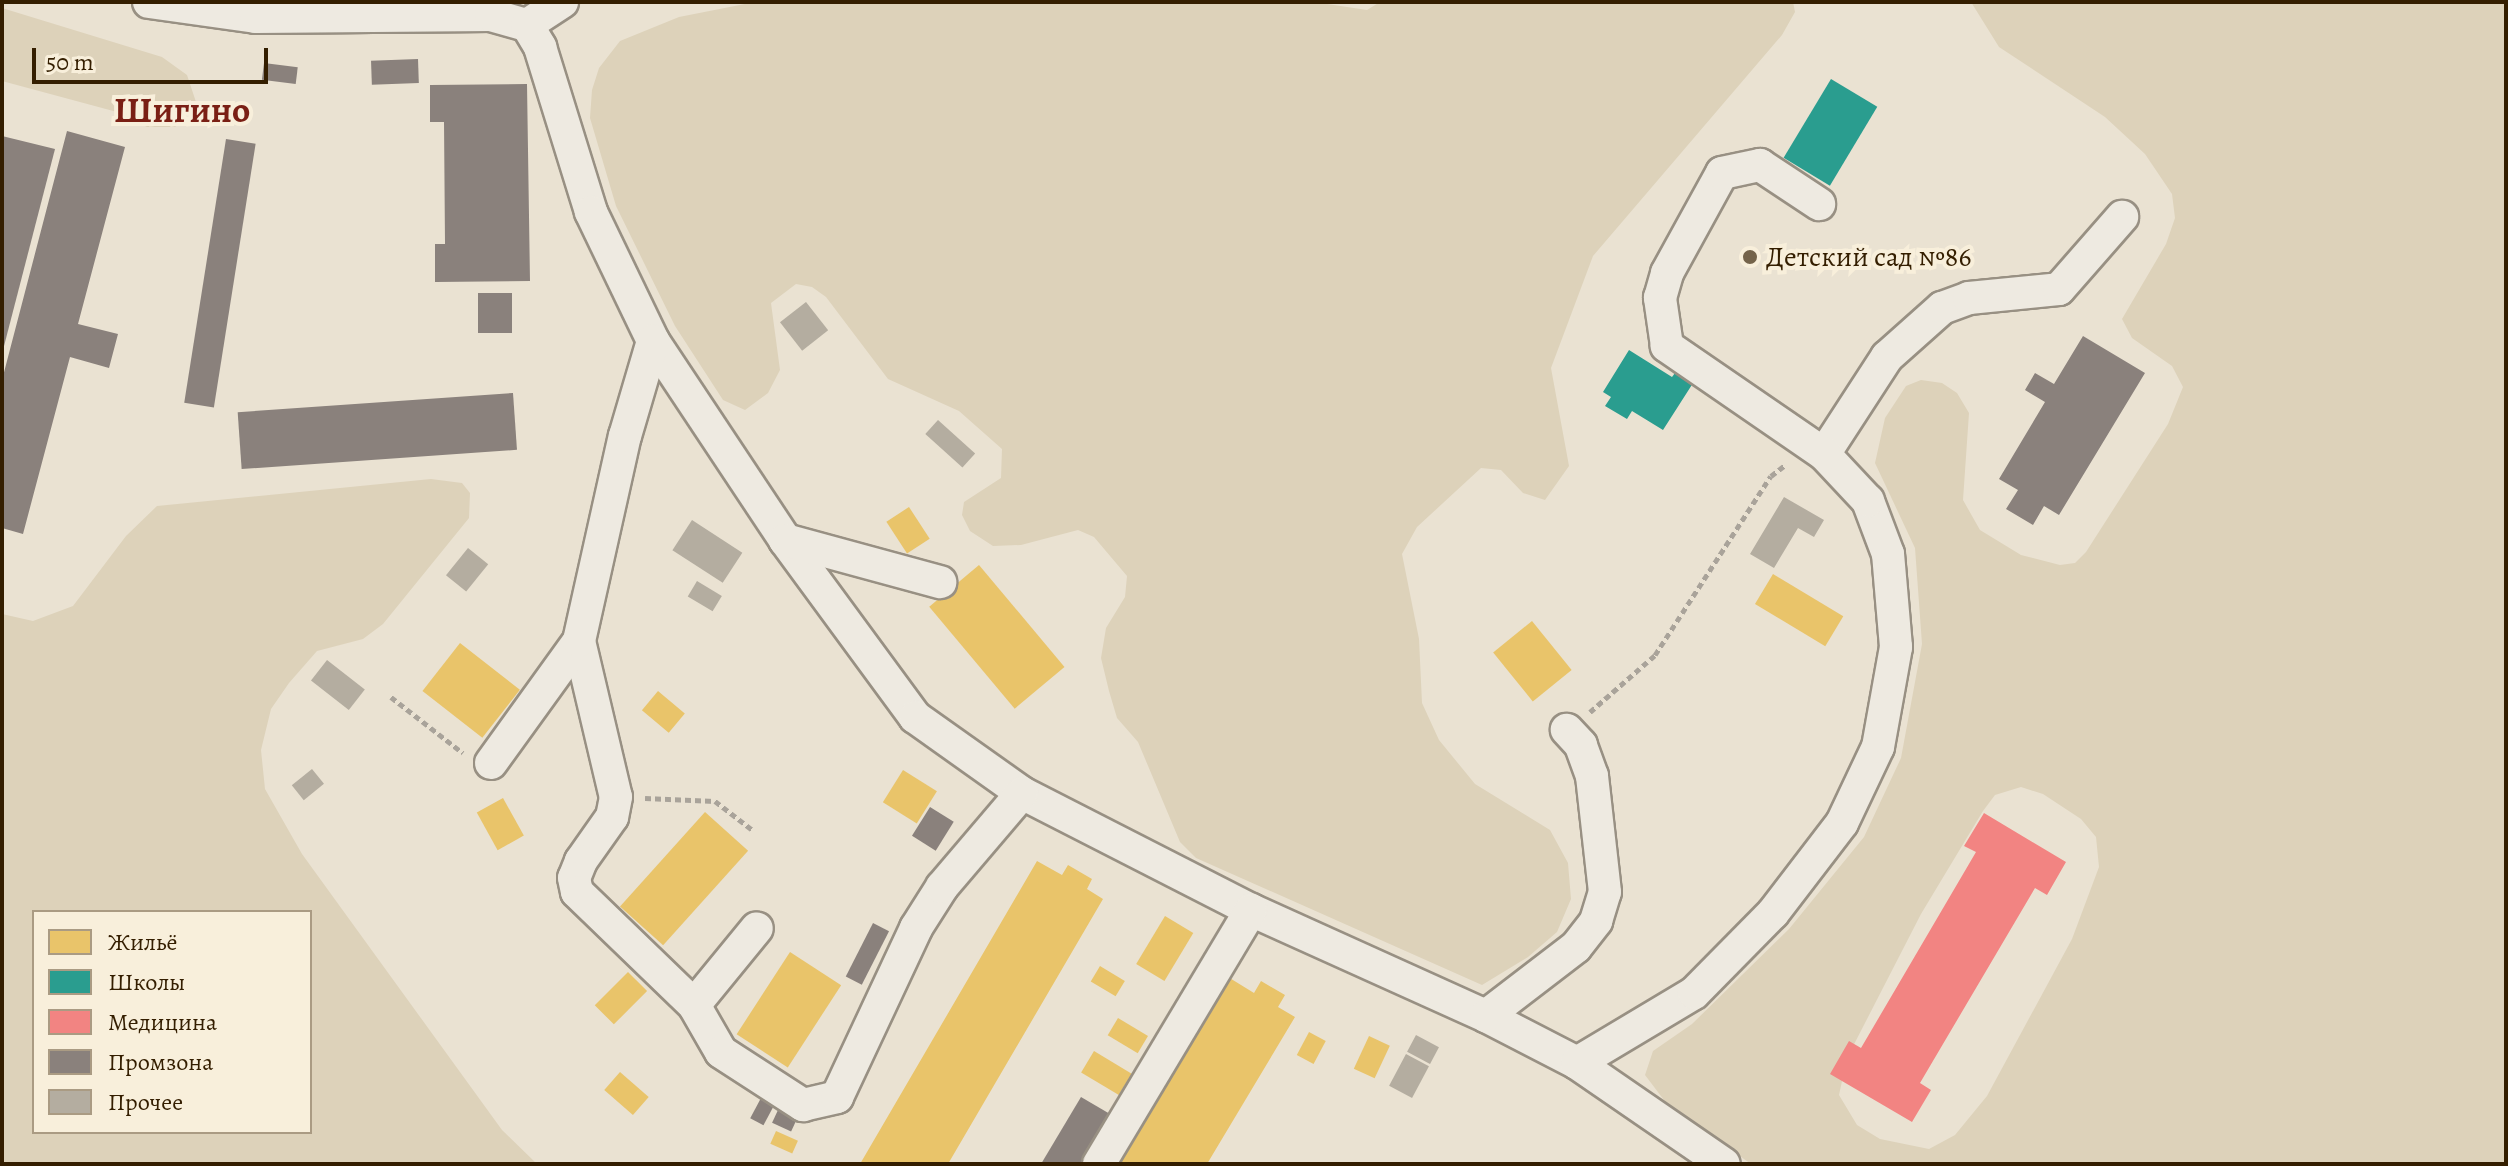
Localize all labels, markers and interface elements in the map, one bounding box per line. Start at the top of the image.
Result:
scale bar [36,32,272,82]
text: 50 m [46,46,94,78]
district label: Шигино [114,88,250,132]
place label: Детский сад №86 [1766,240,1971,274]
marker: Детский сад №86 [1741,248,1759,266]
legend [32,910,312,1134]
text: Жильё [108,926,177,958]
text: Школы [108,966,185,998]
text: Медицина [108,1006,217,1038]
text: Промзона [108,1046,213,1078]
text: Прочее [108,1086,183,1118]

